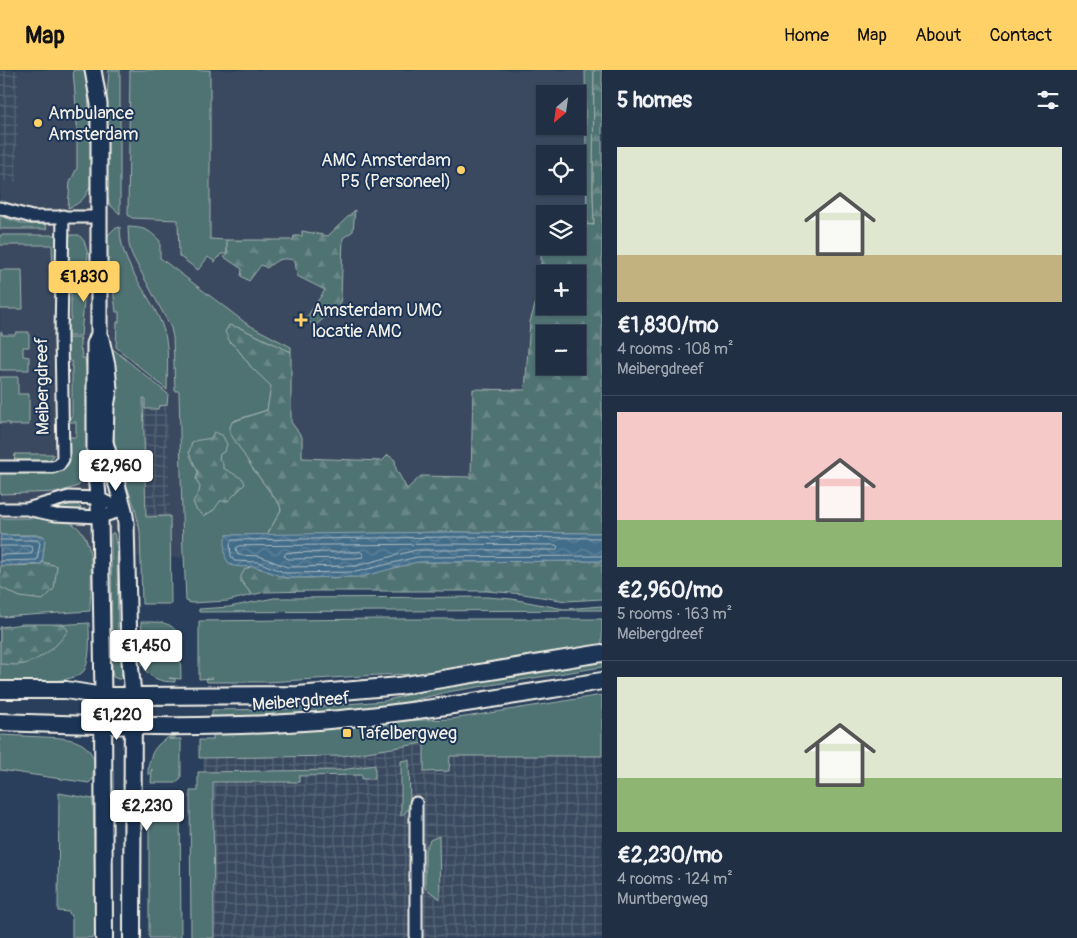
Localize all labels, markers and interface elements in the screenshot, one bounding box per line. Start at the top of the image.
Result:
text: Map [25,21,65,50]
text: Home [784,24,829,47]
text: Map [857,24,887,47]
text: About [915,24,961,47]
text: Contact [989,24,1052,47]
north arrow [536,85,586,135]
map controls [536,85,586,375]
icon: filters [1034,86,1062,114]
text: 5 homes [617,87,692,114]
place label: Ambulance Amsterdam [48,102,138,146]
marker: Ambulance Amsterdam [32,117,44,129]
button: locate [536,145,586,195]
place label: AMC Amsterdam P5 (Personeel) [321,149,451,193]
marker: AMC Amsterdam P5 (Personeel) [455,164,467,176]
icon: home [795,179,885,269]
button: layers [536,205,586,255]
pin: €1,830 [43,260,125,303]
button: + [536,265,586,315]
text: €1,830 [60,267,108,287]
place label: Amsterdam UMC locatie AMC [312,299,442,343]
text: €1,830/mo [617,312,719,339]
marker: Amsterdam UMC locatie AMC [294,313,308,327]
button: − [536,325,586,375]
street label: Meibergdreef [30,336,55,435]
text: 4 rooms · 108 m² [617,339,734,359]
text: Meibergdreef [617,359,704,379]
icon: home [795,445,885,535]
pin: €2,960 [75,450,157,492]
text: €2,960 [90,456,142,476]
text: €2,960/mo [617,577,723,604]
text: 5 rooms · 163 m² [617,604,732,624]
text: Meibergdreef [617,624,704,644]
pin: €1,450 [105,630,187,672]
text: €1,450 [121,636,171,656]
street label: Meibergdreef [251,687,351,716]
pin: €1,220 [76,698,158,741]
text: €1,220 [92,705,142,725]
icon: home [795,710,885,800]
place label: Tafelbergweg [357,722,457,745]
marker: Tafelbergweg [341,727,353,739]
pin: €2,230 [106,790,188,832]
text: €2,230 [121,796,173,816]
text: €2,230/mo [617,842,723,869]
text: 4 rooms · 124 m² [617,869,733,889]
text: Muntbergweg [617,889,708,909]

